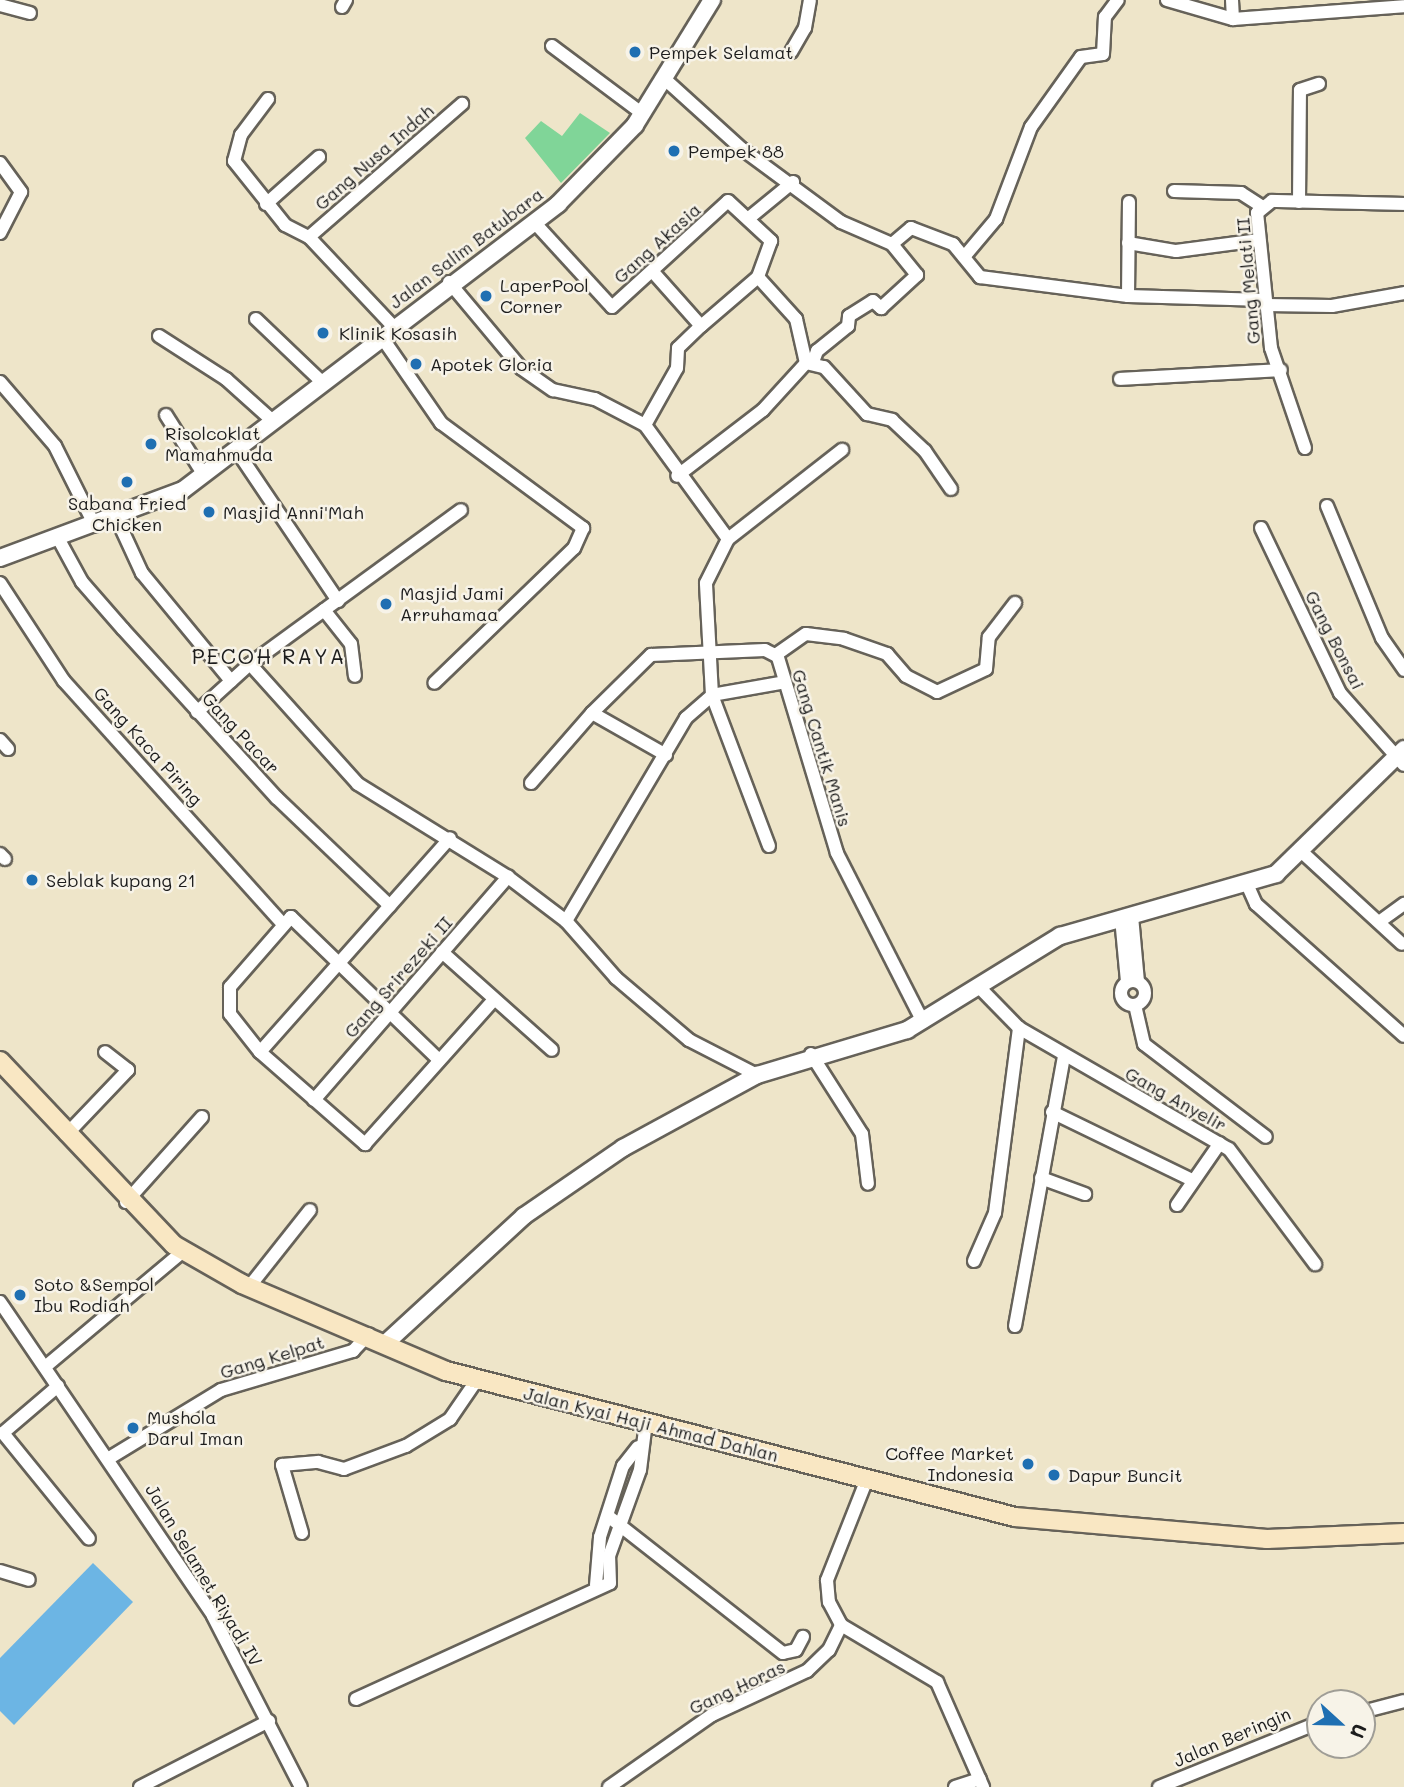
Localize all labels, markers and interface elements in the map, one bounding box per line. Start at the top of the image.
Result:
place label: Pempek Selamat [649,41,794,63]
marker: Pempek Selamat [627,44,643,60]
street label: Gang Nusa Indah [310,100,438,214]
place label: Pempek 88 [688,140,784,162]
marker: Pempek 88 [666,143,682,159]
street label: Jalan Salim Batubara [385,183,547,313]
street label: Gang Akasia [609,198,705,288]
street label: Gang Melati II [1232,217,1264,345]
place label: LaperPool Corner [500,275,589,318]
marker: LaperPool Corner [478,288,494,304]
place label: Klinik Kosasih [339,322,457,344]
marker: Klinik Kosasih [313,323,333,343]
place label: Apotek Gloria [430,353,553,375]
marker: Apotek Gloria [408,356,424,372]
place label: Risolcoklat Mamahmuda [165,423,273,466]
marker: Risolcoklat Mamahmuda [143,436,159,452]
marker: Sabana Fried Chicken [119,474,135,490]
place label: Sabana Fried Chicken [68,493,186,536]
place label: Masjid Anni'Mah [223,501,364,523]
marker: Masjid Anni'Mah [201,504,217,520]
place label: Masjid Jami Arruhamaa [400,583,504,626]
street label: Gang Bonsai [1301,587,1369,693]
marker: Masjid Jami Arruhamaa [378,596,394,612]
district label: PECOH RAYA [193,643,345,669]
street label: Gang Cantik Manis [788,667,856,829]
street label: Gang Kaca Piring [89,682,207,810]
street label: Gang Pacar [198,688,284,778]
place label: Seblak kupang 21 [46,869,196,891]
marker: Seblak kupang 21 [24,872,40,888]
street label: Gang Srirezeki II [340,912,456,1042]
street label: Gang Anyelir [1121,1062,1231,1136]
place label: Soto &Sempol Ibu Rodiah [34,1274,154,1316]
marker: Soto &Sempol Ibu Rodiah [12,1287,28,1303]
street label: Gang Kelpat [217,1331,327,1383]
street label: Jalan Kyai Haji Ahmad Dahlan [522,1382,780,1466]
place label: Mushola Darul Iman [147,1407,243,1450]
marker: Mushola Darul Iman [125,1420,141,1436]
place label: Coffee Market Indonesia [885,1443,1014,1486]
marker: Coffee Market Indonesia [1020,1456,1036,1472]
place label: Dapur Buncit [1068,1464,1182,1486]
marker: Dapur Buncit [1046,1467,1062,1483]
street label: Jalan Selamet Riyadi IV [141,1480,267,1670]
street label: Gang Horas [686,1655,788,1719]
north arrow [1306,1689,1376,1759]
street label: Jalan Beringin [1170,1703,1294,1771]
text: U [1345,1720,1373,1742]

